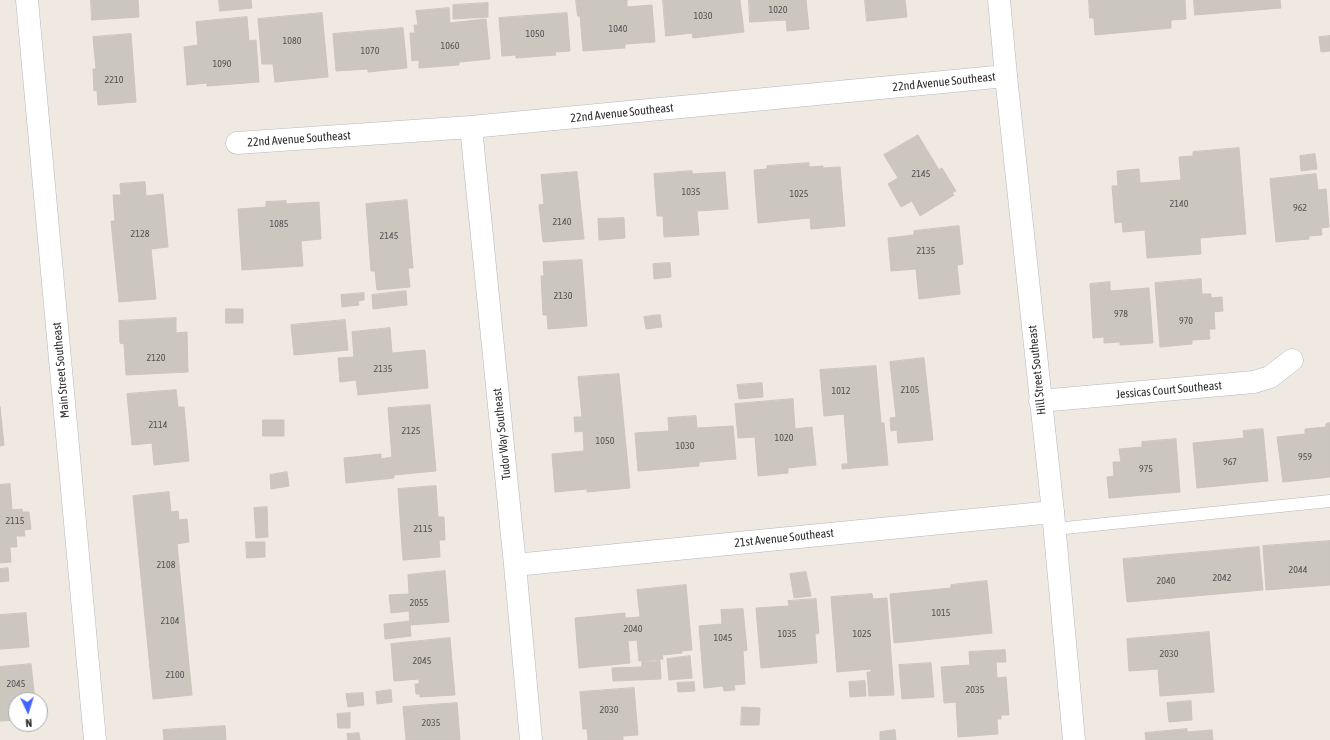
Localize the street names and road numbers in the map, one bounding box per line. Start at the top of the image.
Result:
street label: 22nd Avenue Southeast [892,69,996,95]
street label: 22nd Avenue Southeast [570,100,674,126]
street label: 22nd Avenue Southeast [247,128,351,150]
street label: Main Street Southeast [50,321,72,419]
street label: Hill Street Southeast [1025,324,1049,416]
street label: Jessicas Court Southeast [1115,378,1223,402]
street label: Tudor Way Southeast [490,388,514,480]
street label: 21st Avenue Southeast [734,526,834,550]

